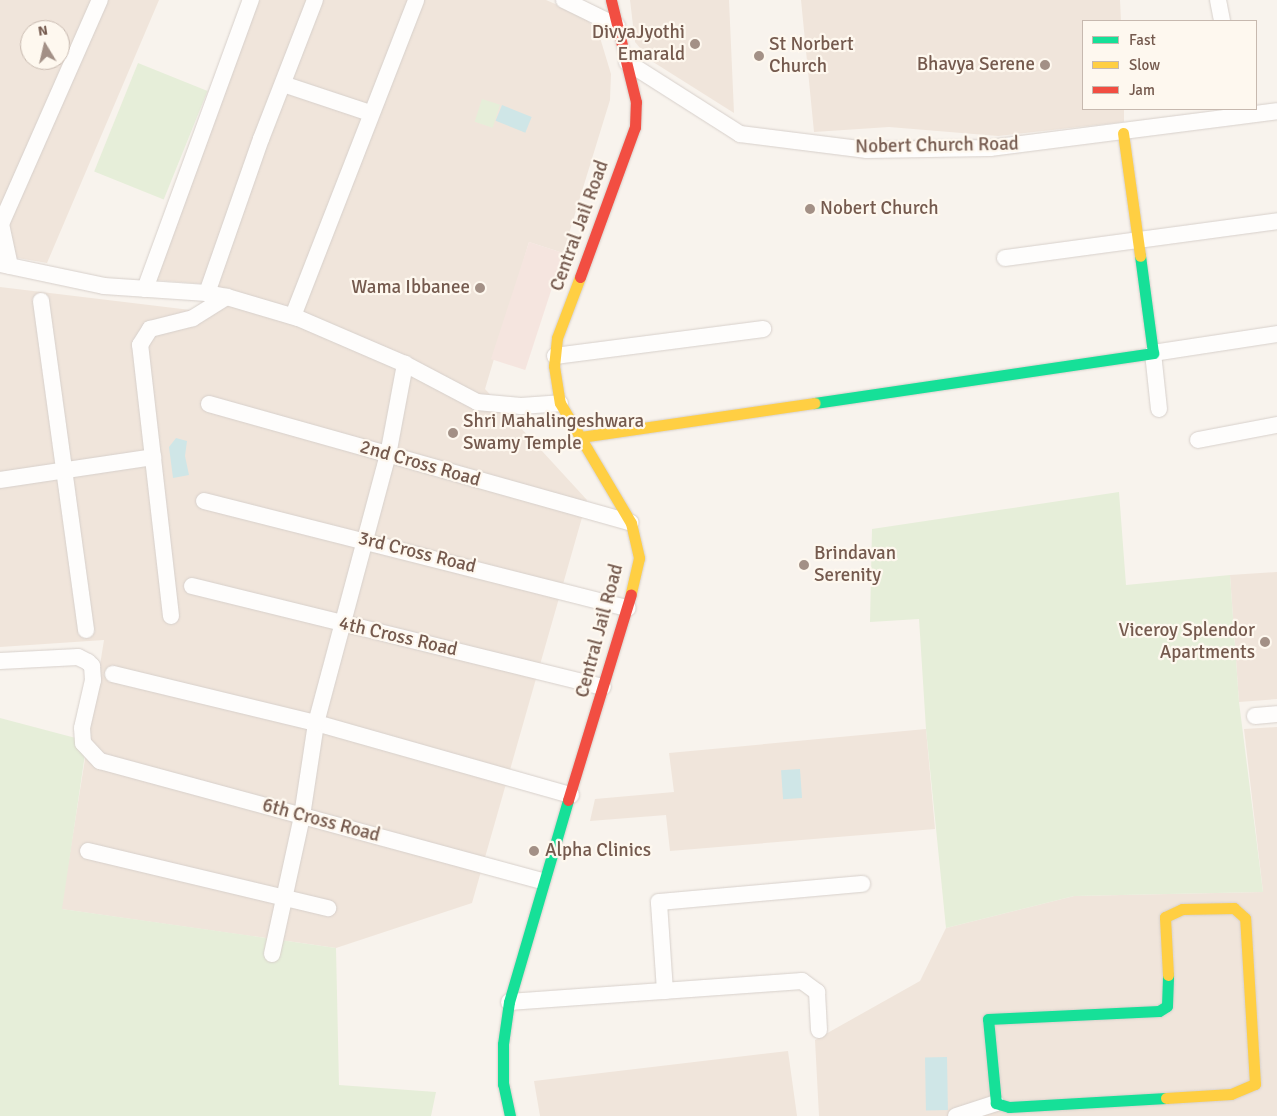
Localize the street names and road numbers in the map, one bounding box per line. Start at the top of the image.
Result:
street label: Nobert Church Road [855,133,1019,159]
street label: Central Jail Road [546,158,614,294]
street label: 2nd Cross Road [357,436,483,492]
street label: 3rd Cross Road [356,527,478,579]
street label: Central Jail Road [571,562,629,700]
street label: 4th Cross Road [337,612,459,662]
street label: 6th Cross Road [260,794,382,848]

